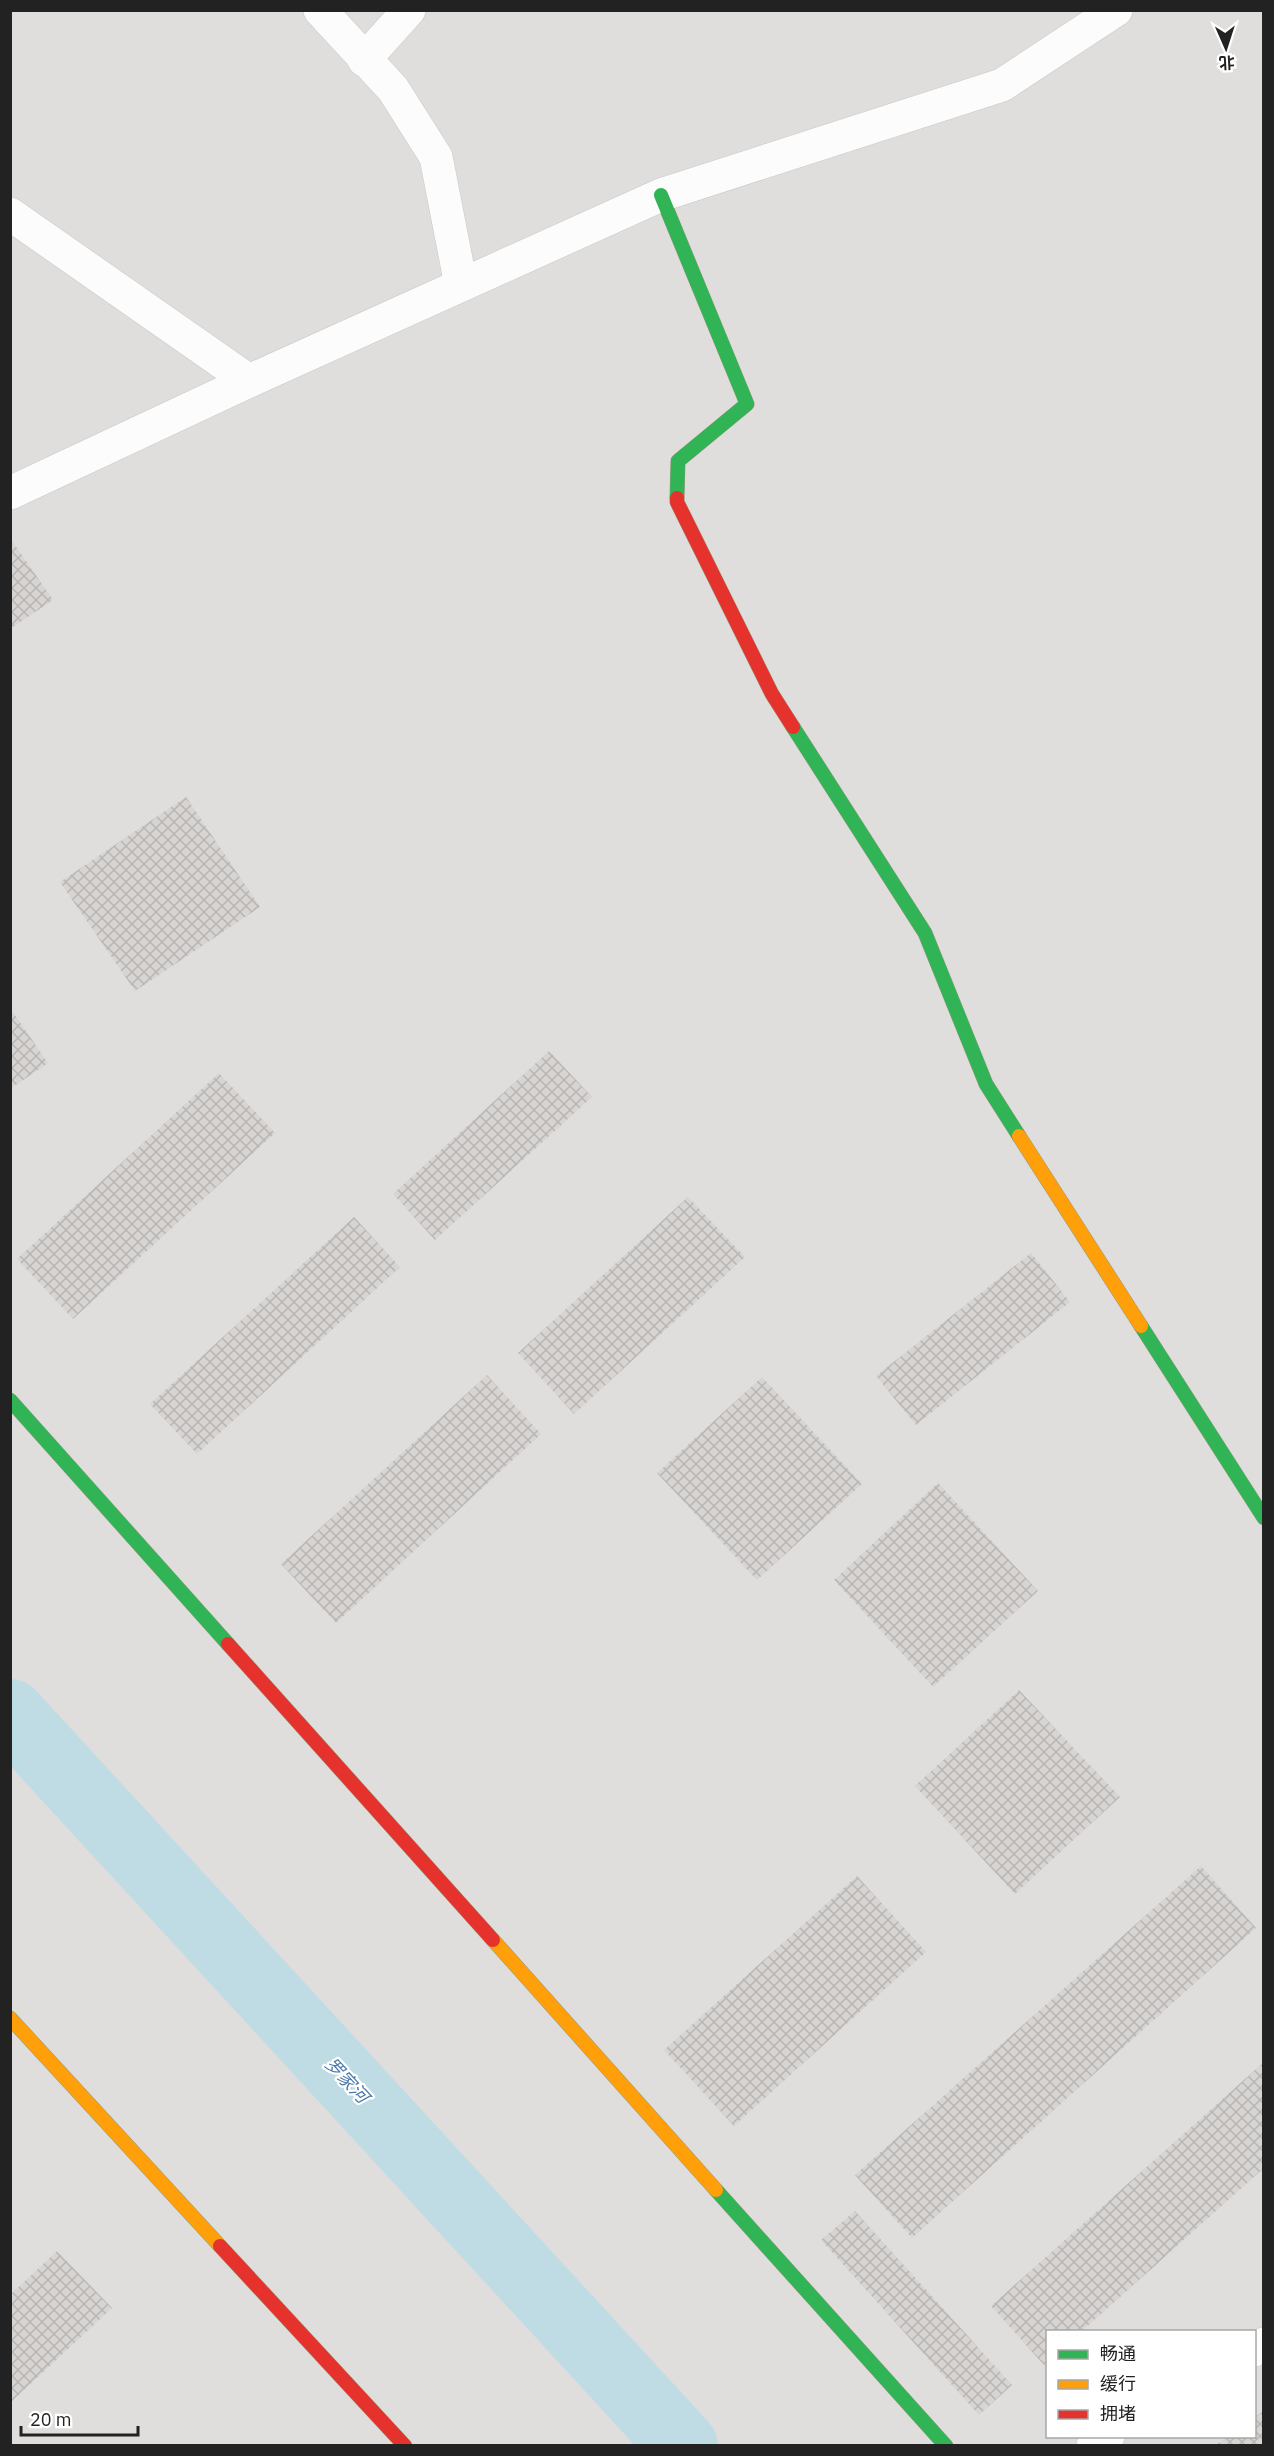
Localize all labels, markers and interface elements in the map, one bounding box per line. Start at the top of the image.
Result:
north arrow [1196,18,1256,78]
text: 北 [1218,53,1235,73]
water label: 罗家河 [320,2052,376,2110]
legend [1046,2330,1256,2438]
text: 畅通 [1100,2342,1136,2365]
text: 缓行 [1100,2372,1136,2395]
scale bar [21,2399,138,2437]
text: 拥堵 [1100,2402,1136,2425]
text: 20 m [30,2408,72,2431]

